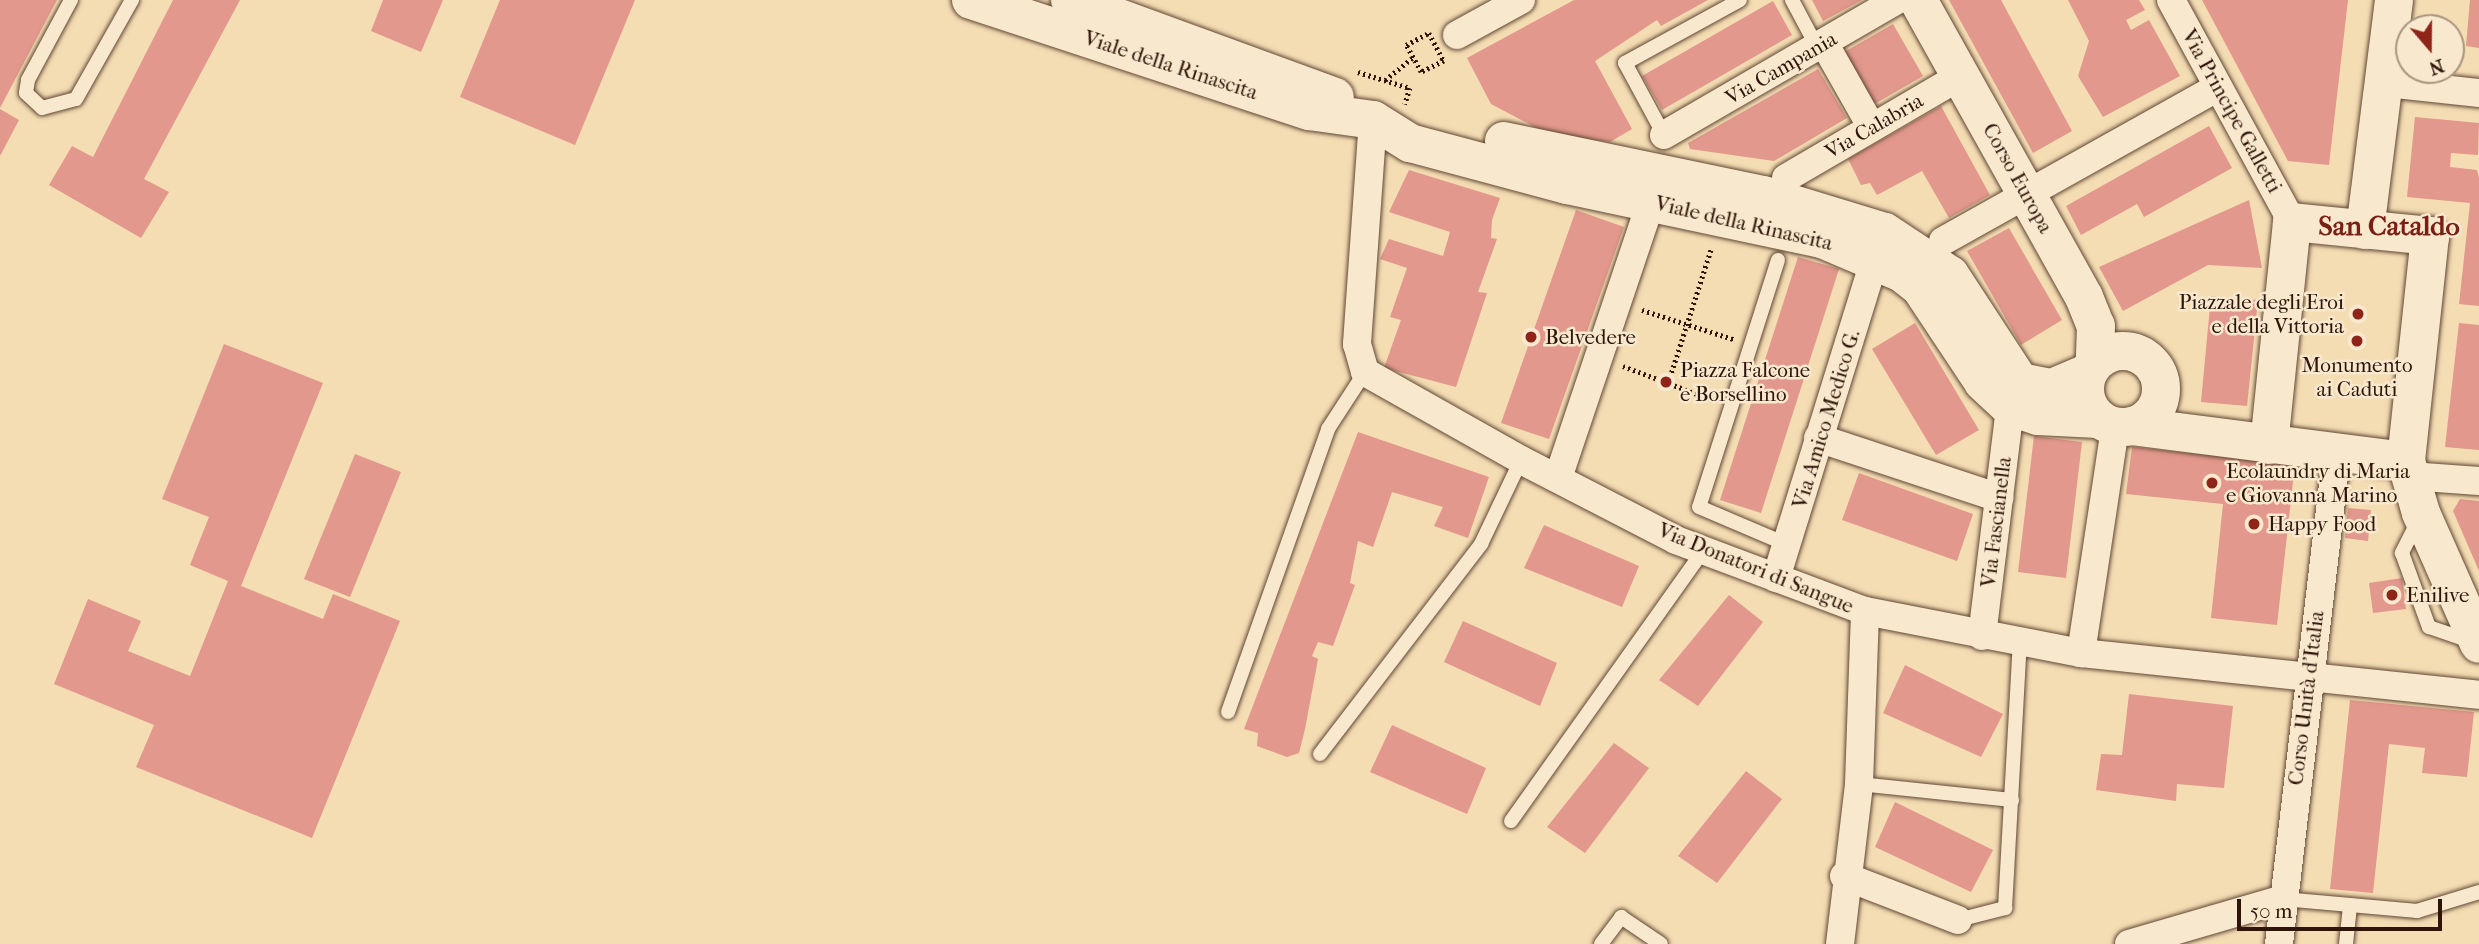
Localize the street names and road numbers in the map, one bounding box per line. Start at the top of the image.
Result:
street label: Viale della Rinascita [1081,25,1261,105]
street label: Via Principe Galletti [2177,25,2287,197]
street label: Via Campania [1721,26,1841,110]
street label: Via Calabria [1820,88,1928,164]
street label: Corso Europa [1977,119,2059,237]
street label: Viale della Rinascita [1653,190,1835,256]
street label: Via Amico Medico G. [1787,326,1865,512]
street label: Via Fascianella [1975,455,2017,589]
street label: Via Donatori di Sangue [1655,517,1857,619]
street label: Corso Unità d'Italia [2283,609,2329,787]

